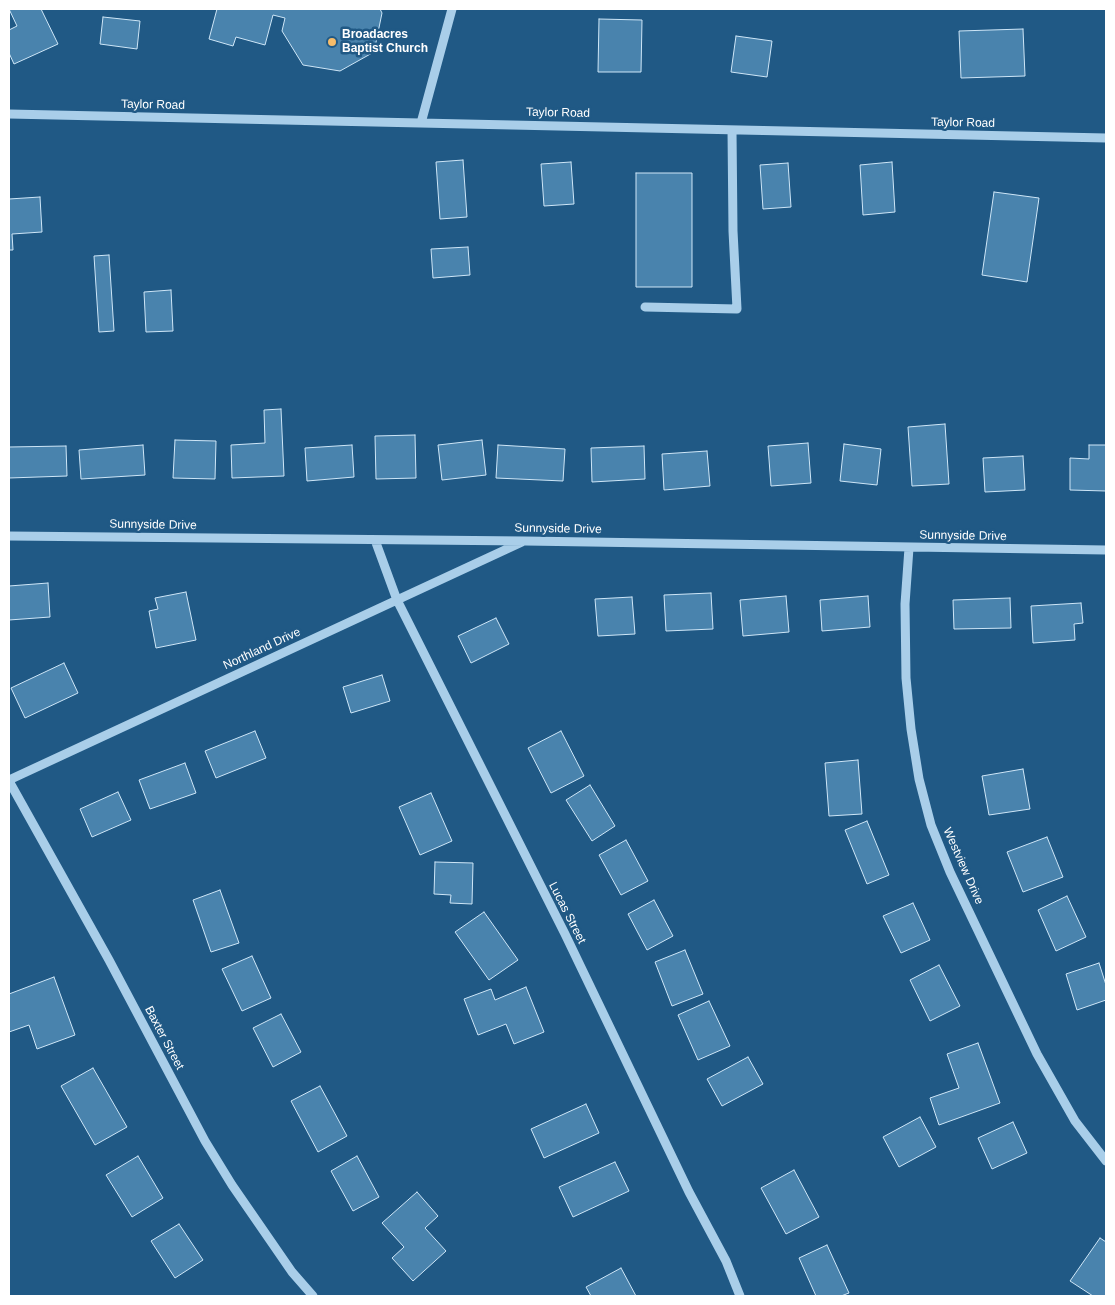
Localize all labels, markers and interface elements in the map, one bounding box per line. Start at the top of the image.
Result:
place label: Broadacres Baptist Church [342,28,428,56]
marker: Broadacres Baptist Church [326,36,338,48]
street label: Taylor Road [121,97,185,113]
street label: Taylor Road [526,105,590,121]
street label: Taylor Road [931,115,995,131]
street label: Sunnyside Drive [109,517,197,533]
street label: Sunnyside Drive [514,521,602,537]
street label: Sunnyside Drive [919,528,1007,544]
street label: Northland Drive [221,625,303,673]
street label: Westview Drive [940,825,986,907]
street label: Lucas Street [545,880,589,946]
street label: Baxter Street [141,1004,187,1072]

